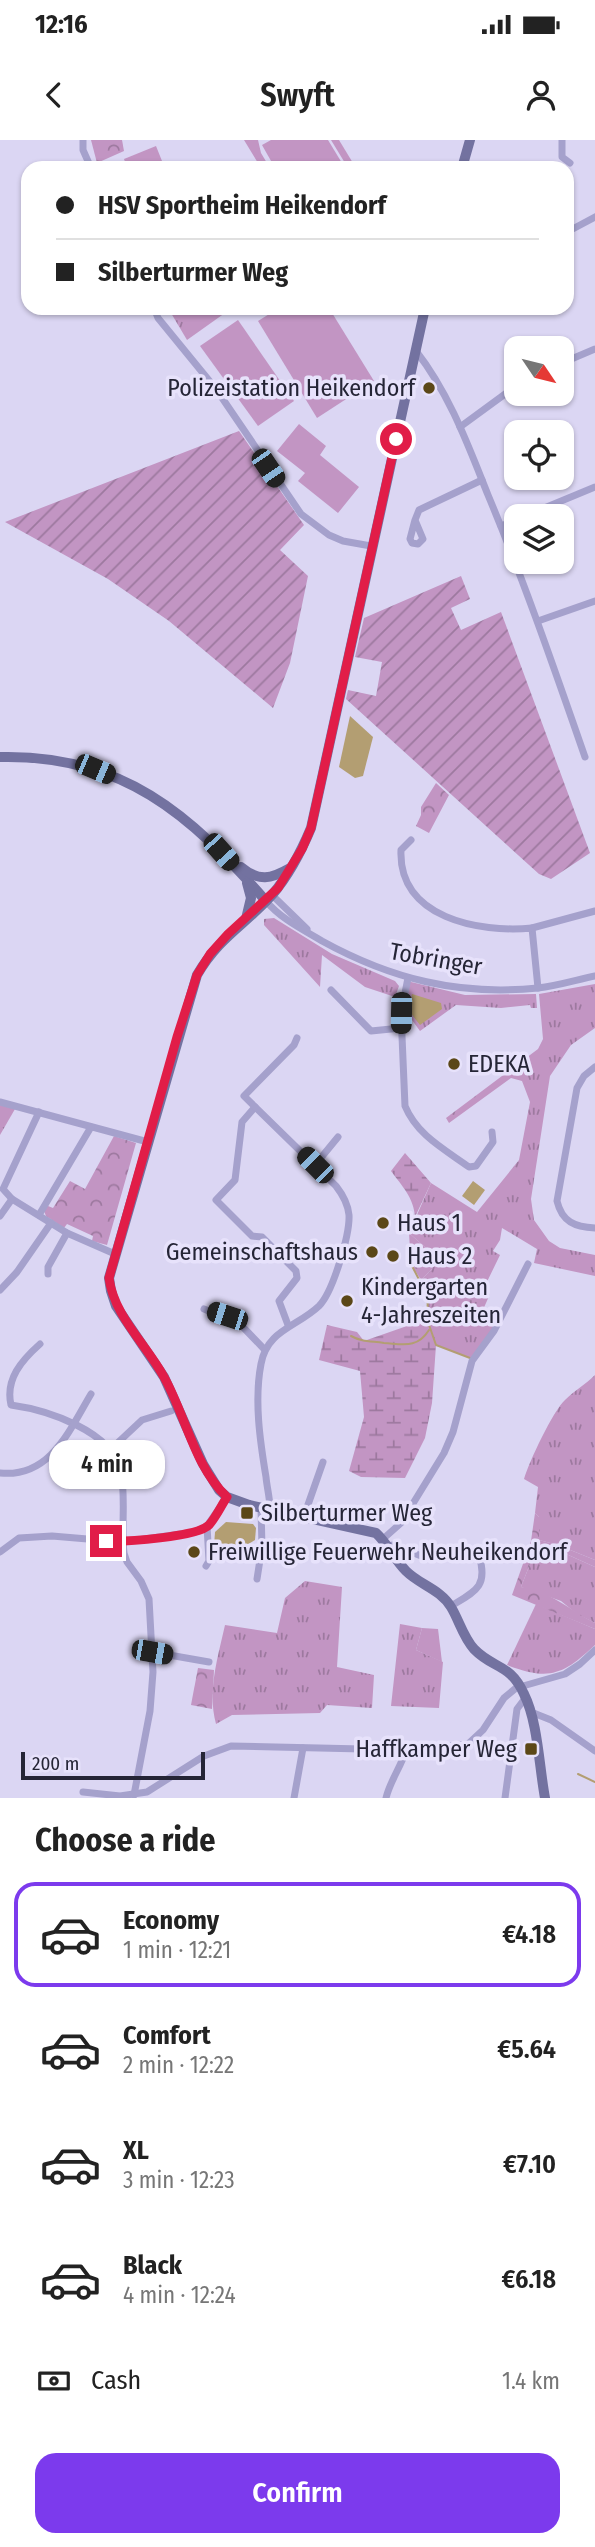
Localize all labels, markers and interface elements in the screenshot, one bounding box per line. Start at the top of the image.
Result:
text: 12:16 [35,9,88,40]
icon: back [35,76,73,114]
text: Swyft [260,76,335,114]
icon: person [522,76,560,114]
text: HSV Sportheim Heikendorf [98,190,386,221]
text: Silberturmer Weg [98,257,288,288]
north arrow [504,336,574,406]
map controls [504,336,574,574]
place label: Polizeistation Heikendorf [167,374,417,402]
marker: Polizeistation Heikendorf [421,380,437,396]
button: locate [504,420,574,490]
route start [380,423,412,455]
car [248,445,289,491]
button: layers [504,504,574,574]
car [72,751,119,787]
car [200,829,243,875]
street label: Tobringer [388,937,485,981]
car [391,992,412,1034]
place label: EDEKA [468,1050,530,1078]
marker: EDEKA [446,1056,462,1072]
car [293,1143,338,1187]
place label: Haus 1 [397,1209,461,1237]
marker: Haus 1 [375,1215,391,1231]
place label: Gemeinschaftshaus [166,1238,358,1266]
place label: Haus 2 [407,1242,472,1270]
marker: Gemeinschaftshaus [364,1244,380,1260]
marker: Haus 2 [385,1248,401,1264]
place label: Kindergarten 4-Jahreszeiten [361,1273,501,1329]
marker: Kindergarten 4-Jahreszeiten [339,1293,355,1309]
car [204,1300,251,1332]
callout: 4 min [48,1440,164,1488]
text: 4 min [81,1450,133,1478]
place label: Silberturmer Weg [261,1499,433,1527]
marker: Silberturmer Weg [239,1505,255,1521]
route end [90,1525,122,1557]
place label: Freiwillige Feuerwehr Neuheikendorf [208,1538,569,1566]
marker: Freiwillige Feuerwehr Neuheikendorf [186,1544,202,1560]
car [130,1638,175,1666]
place label: Haffkamper Weg [355,1735,518,1763]
marker: Haffkamper Weg [523,1741,539,1757]
scale bar [21,1749,205,1781]
text: 200 m [32,1752,79,1775]
text: Choose a ride [35,1821,216,1859]
icon: car [39,1903,102,1966]
text: Economy [123,1905,219,1936]
text: €4.18 [502,1919,556,1950]
text: 1 min · 12:21 [123,1936,231,1964]
icon: car [39,2018,102,2081]
text: Comfort [123,2020,211,2051]
text: €5.64 [497,2034,556,2065]
text: 2 min · 12:22 [123,2051,234,2079]
icon: car [39,2133,102,2196]
text: XL [123,2135,149,2166]
text: €7.10 [503,2149,556,2180]
text: 3 min · 12:23 [123,2166,235,2194]
icon: car [39,2248,102,2311]
text: Black [123,2250,182,2281]
text: €6.18 [502,2264,556,2295]
text: 4 min · 12:24 [123,2281,236,2309]
icon: cash [35,2362,73,2400]
text: Cash [91,2365,141,2396]
text: 1.4 km [502,2367,560,2395]
button: Confirm [35,2453,560,2533]

